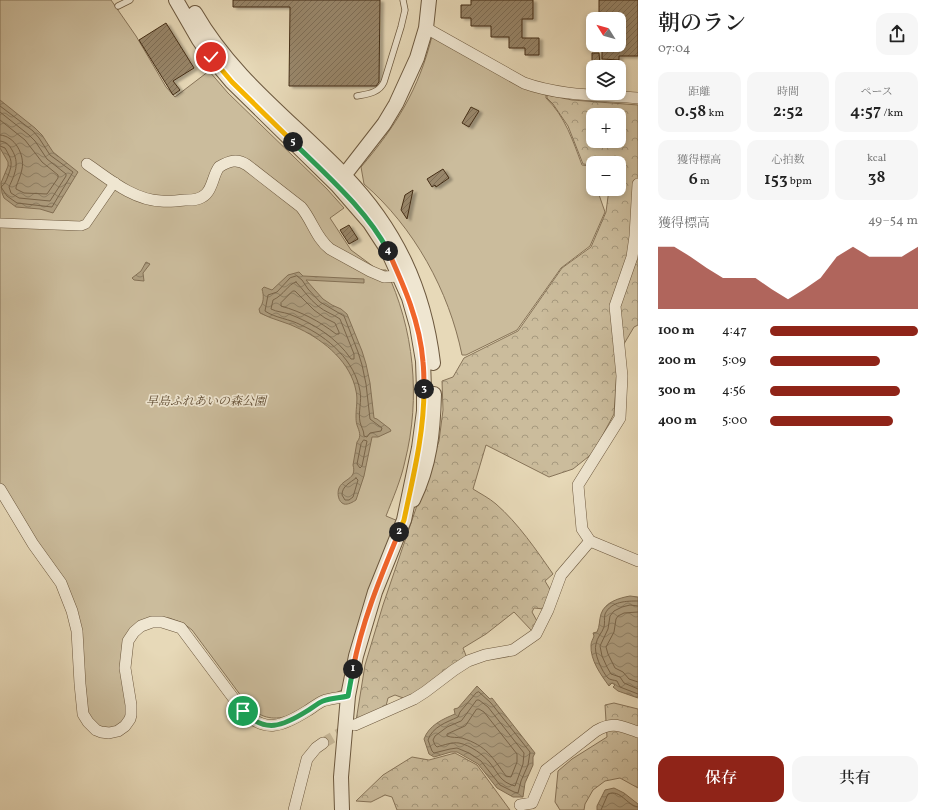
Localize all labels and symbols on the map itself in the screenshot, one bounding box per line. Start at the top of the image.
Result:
north arrow [586,12,626,52]
pin [194,40,228,74]
pin: 5 [283,132,303,152]
pin: 4 [378,241,398,261]
pin: 3 [414,379,434,399]
park label: 早島ふれあいの森公園 [146,394,268,410]
pin: 2 [389,522,409,542]
pin: 1 [343,659,363,679]
pin [226,694,260,728]

